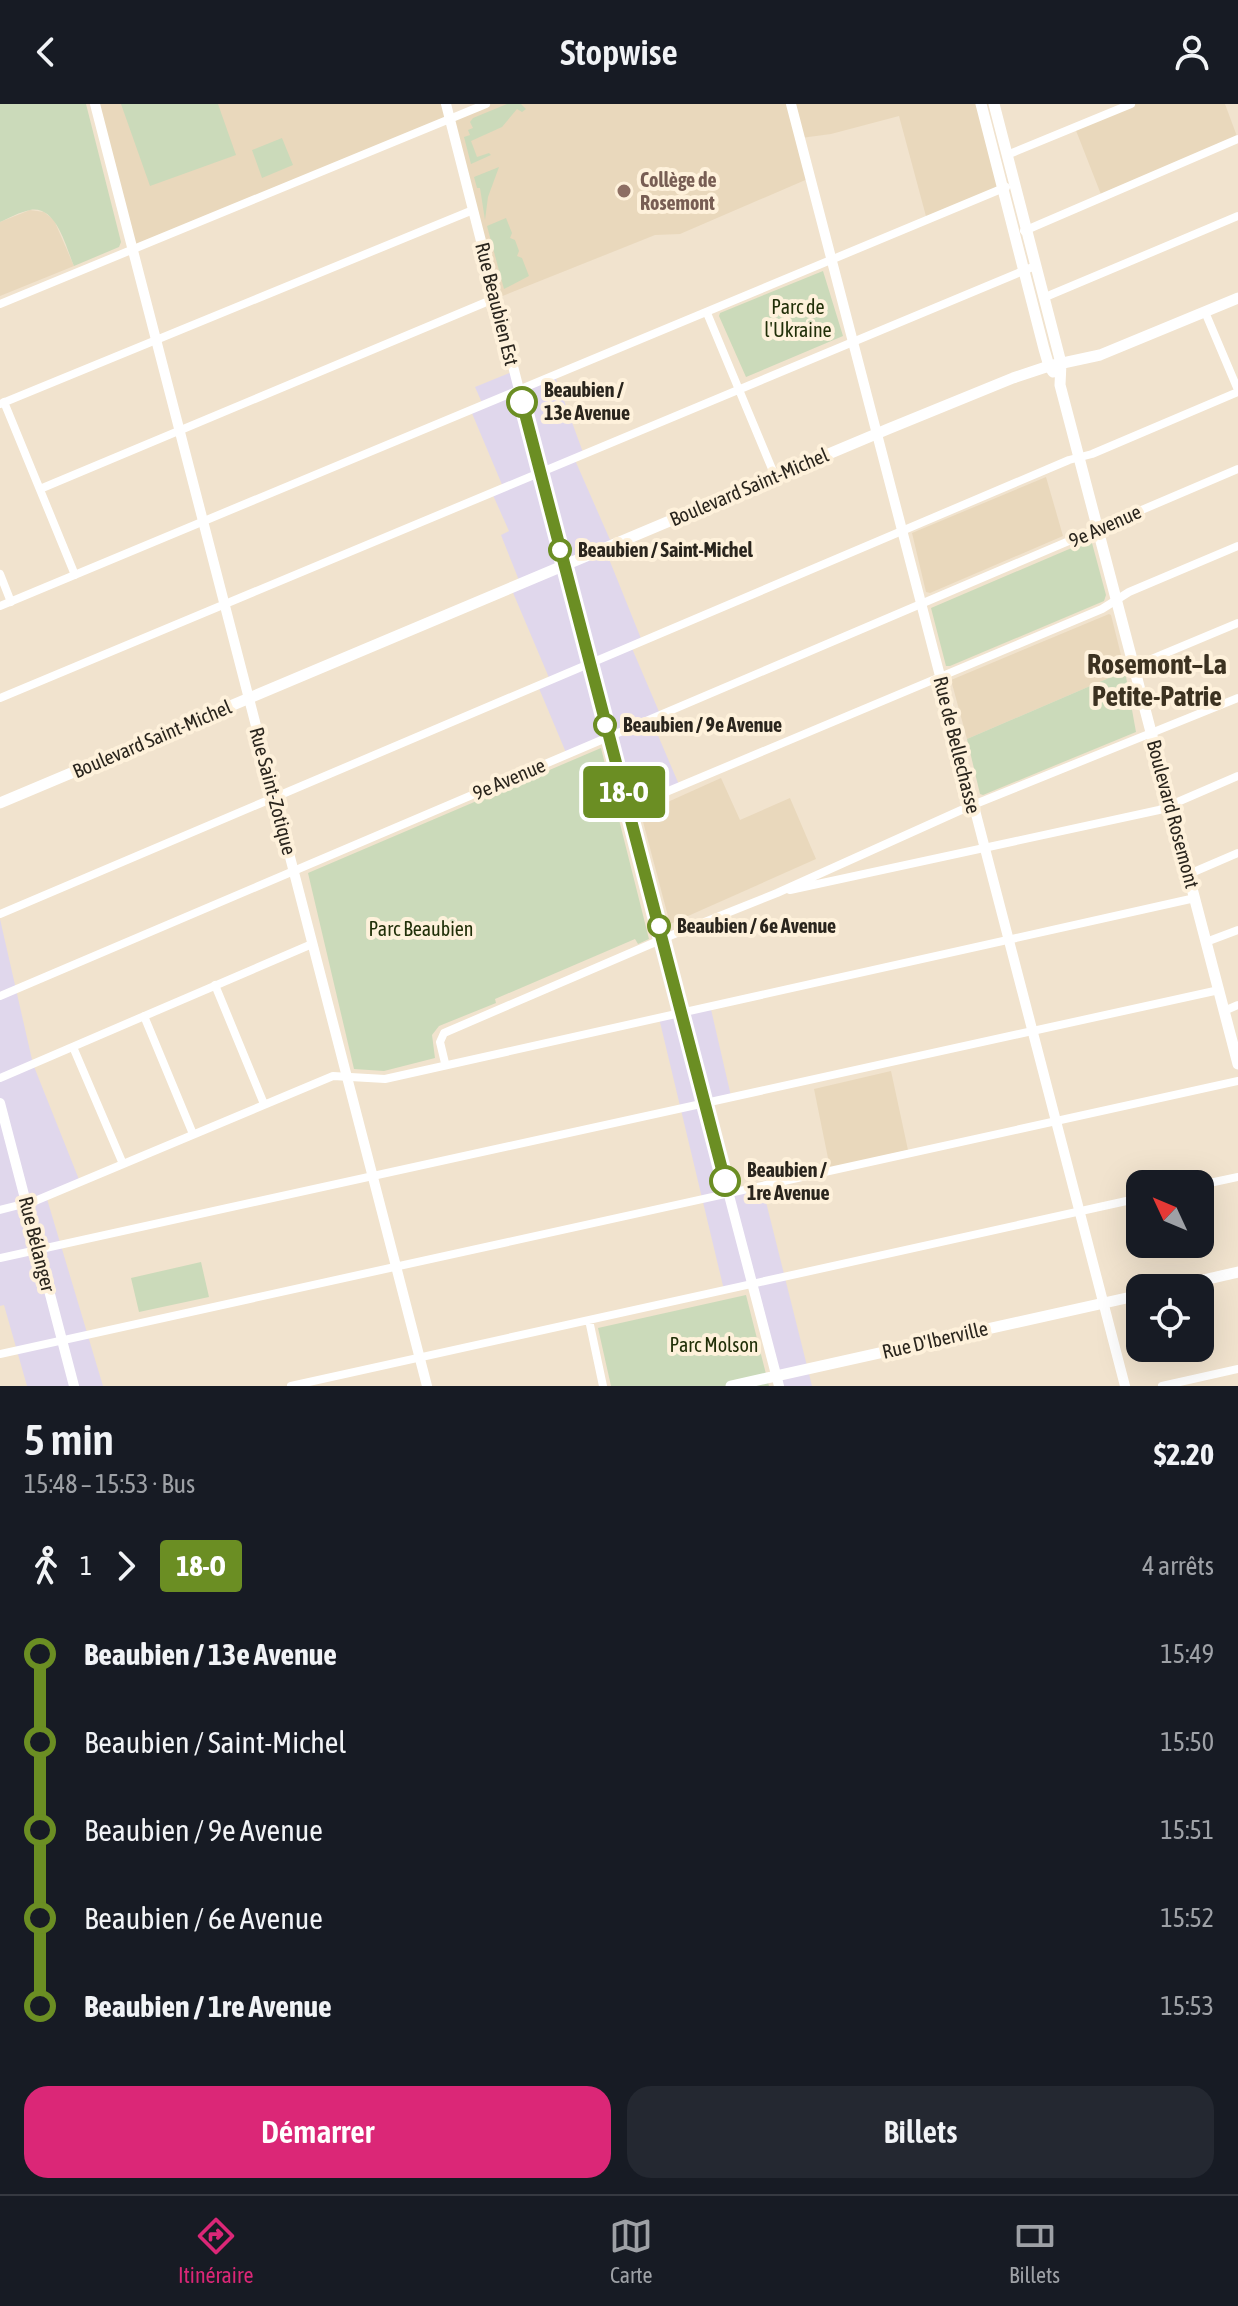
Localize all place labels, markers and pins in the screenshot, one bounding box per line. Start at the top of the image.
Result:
place label: Collège de Rosemont [640,168,716,214]
marker: Collège de Rosemont [615,182,633,200]
place label: Beaubien / 13e Avenue [544,378,630,424]
marker: Beaubien / 13e Avenue [507,387,537,417]
place label: Beaubien / Saint-Michel [578,538,754,561]
marker: Beaubien / Saint-Michel [549,539,571,561]
place label: Beaubien / 9e Avenue [623,713,782,736]
marker: Beaubien / 9e Avenue [594,714,616,736]
place label: Beaubien / 6e Avenue [677,914,836,937]
marker: Beaubien / 6e Avenue [648,915,670,937]
place label: Beaubien / 1re Avenue [747,1158,829,1204]
marker: Beaubien / 1re Avenue [710,1166,740,1196]

